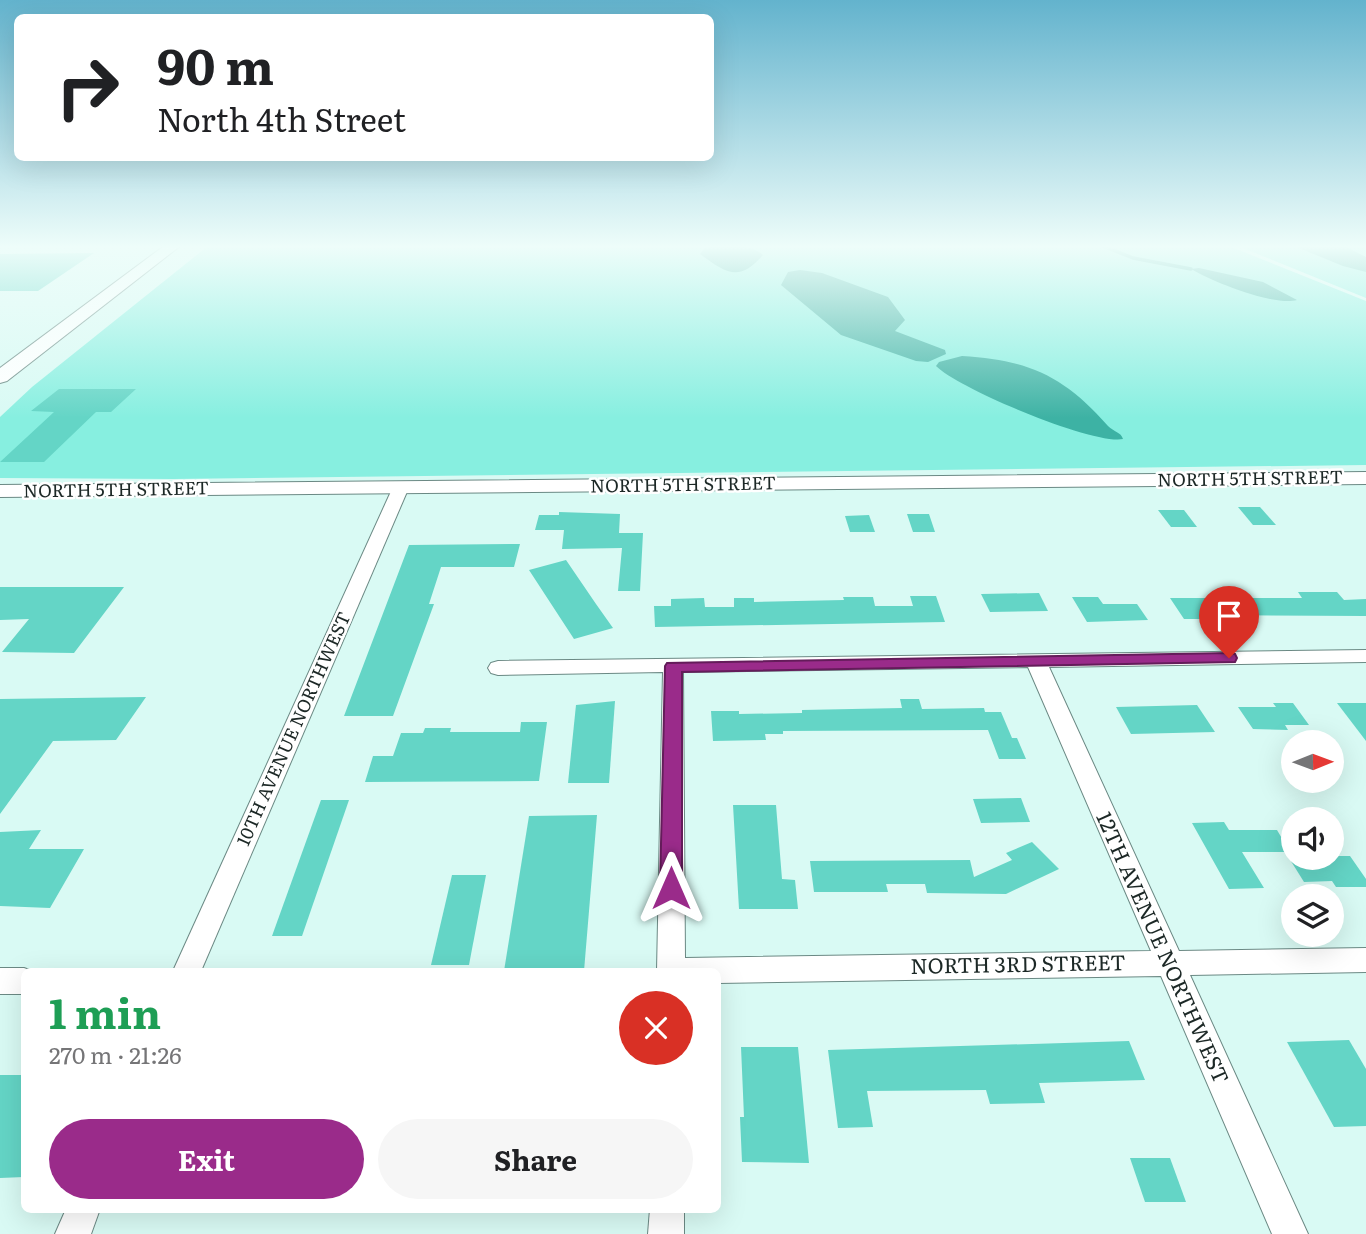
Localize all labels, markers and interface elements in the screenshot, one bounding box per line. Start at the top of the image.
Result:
text: 90 m [157,27,274,100]
icon: right [42,42,133,133]
text: North 4th Street [157,94,406,142]
street label: NORTH 5TH STREET [1157,462,1343,493]
street label: NORTH 5TH STREET [590,468,776,499]
street label: NORTH 5TH STREET [23,473,209,504]
pin [1199,586,1259,658]
icon: arrive [1210,597,1248,635]
street label: 10TH AVENUE NORTHWEST [229,607,357,850]
north arrow [1281,730,1344,793]
map controls [1281,730,1344,947]
street label: 12TH AVENUE NORTHWEST [1090,806,1238,1088]
button: sound [1281,807,1344,870]
position arrow [634,851,708,925]
button: layers [1281,884,1344,947]
street label: NORTH 3RD STREET [910,945,1126,980]
text: 1 min [49,980,161,1042]
button: close [619,991,693,1065]
text: 270 m · 21:26 [49,1037,182,1071]
button: Exit [49,1119,364,1199]
button: Share [378,1119,693,1199]

